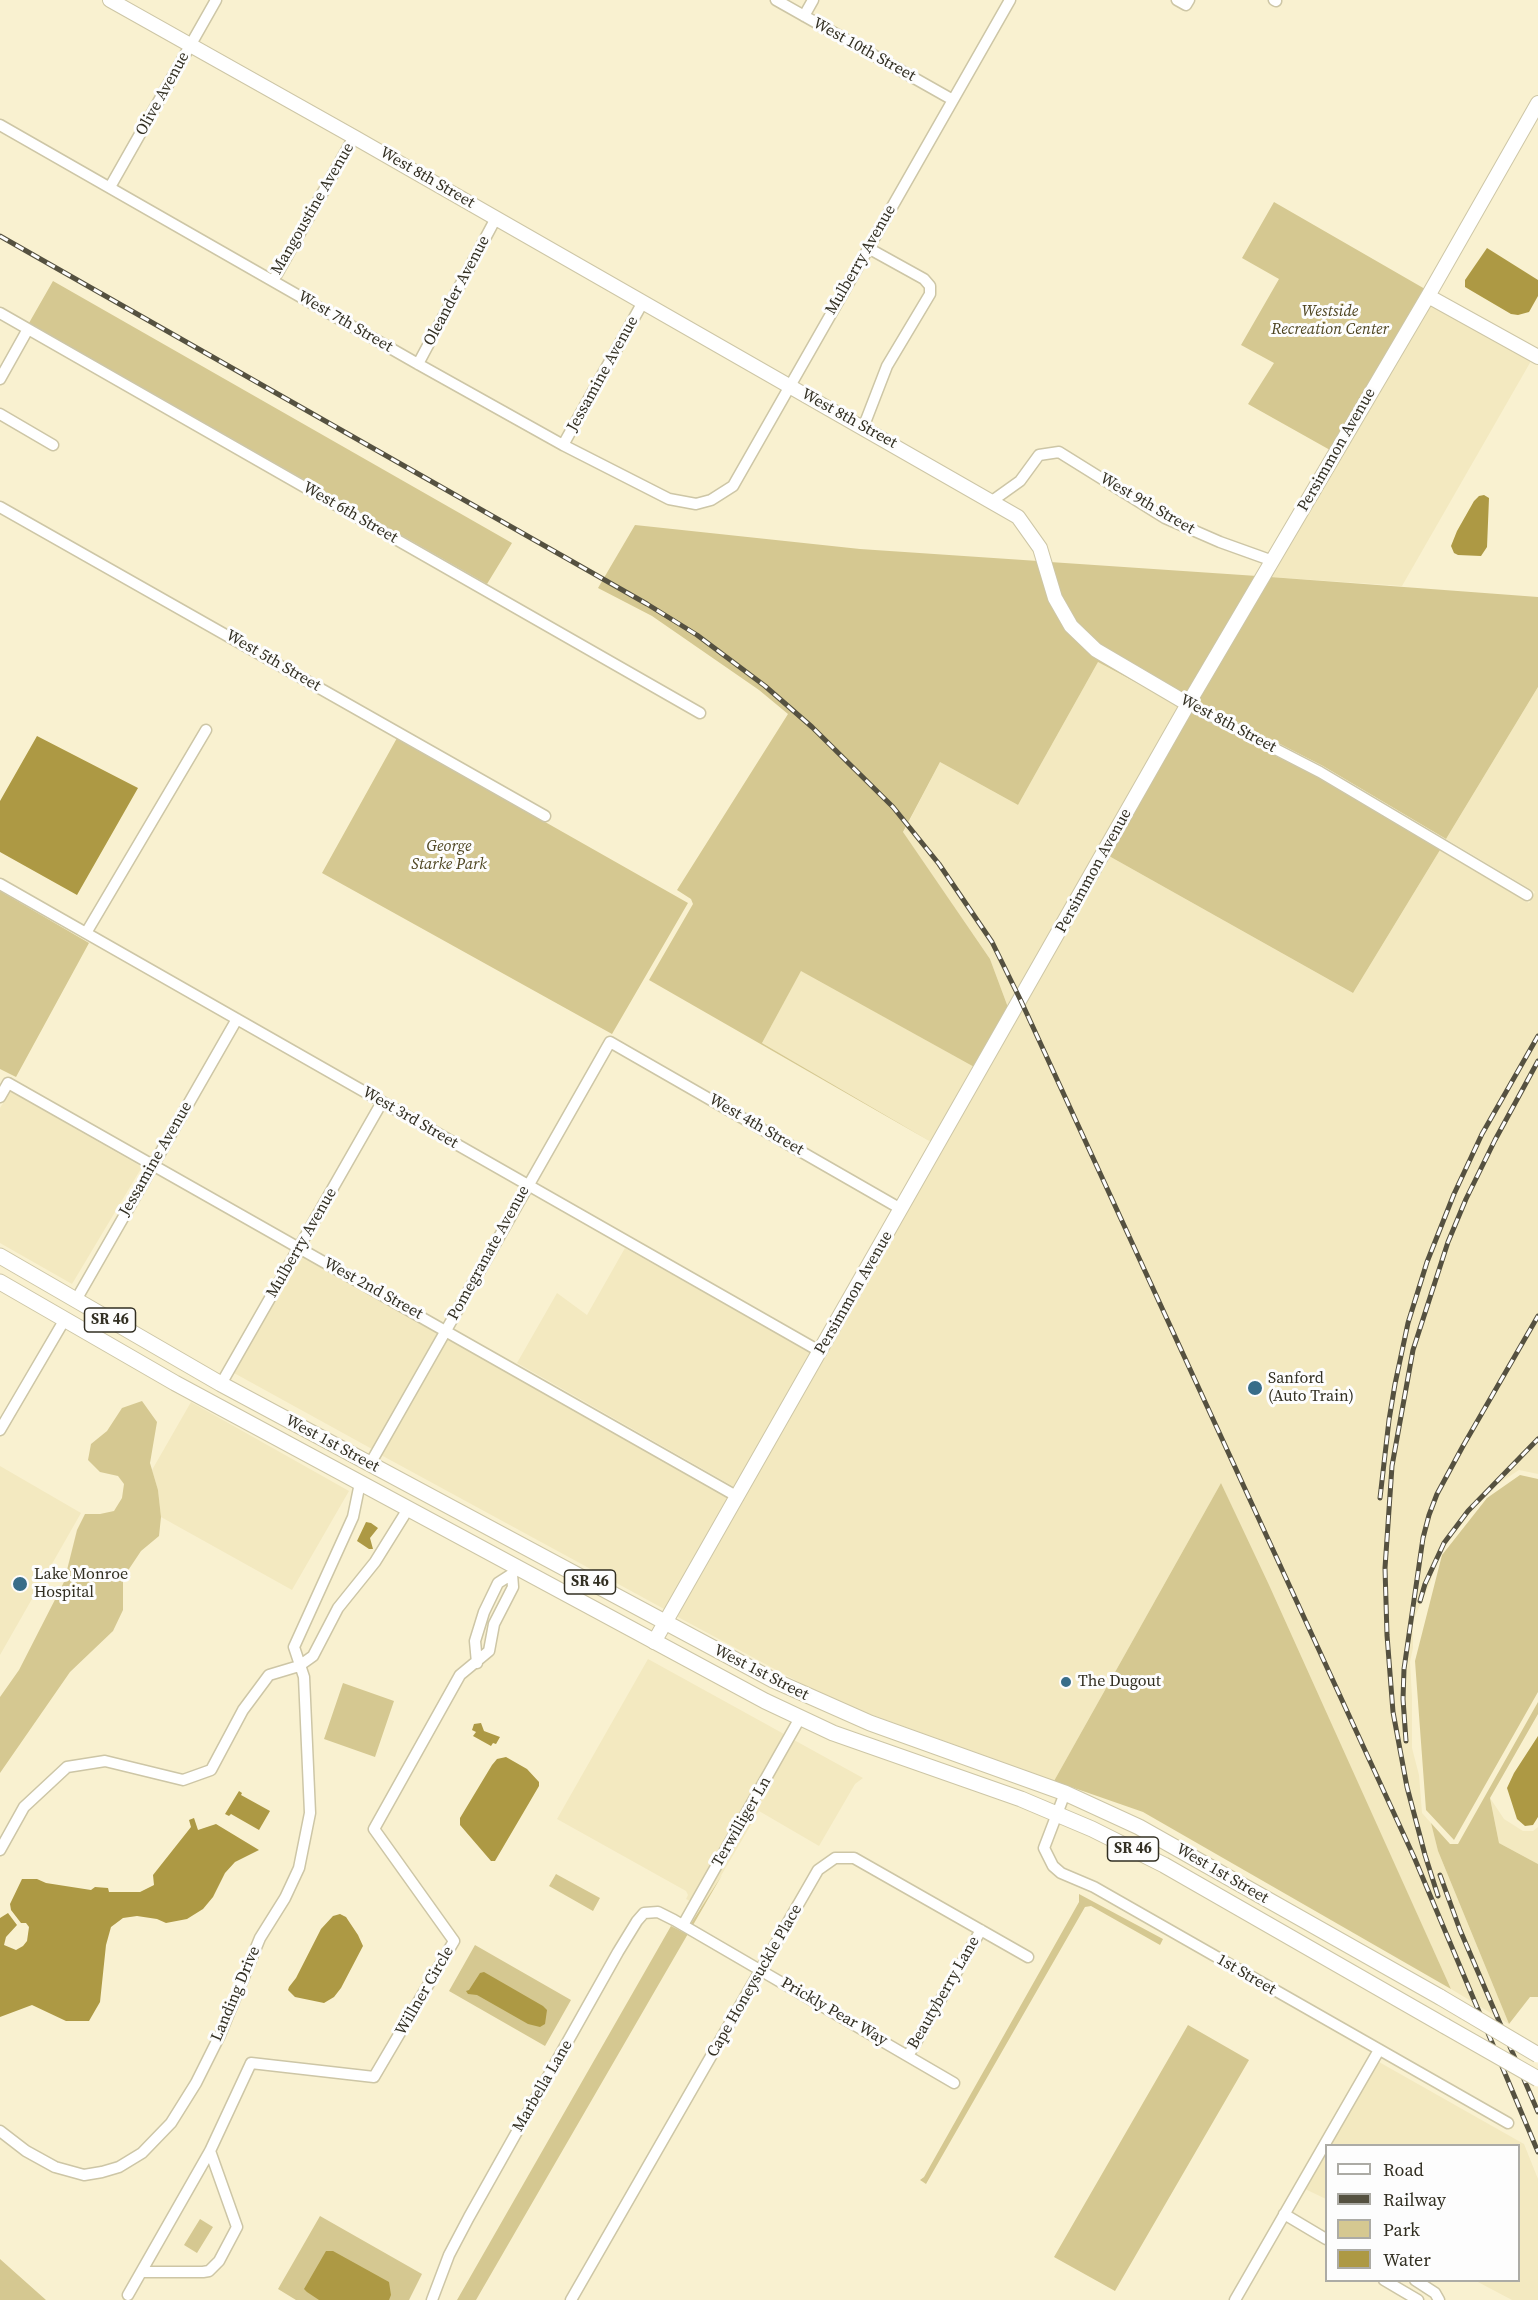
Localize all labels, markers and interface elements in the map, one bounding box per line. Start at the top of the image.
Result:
street label: West 10th Street [809,14,919,86]
street label: Olive Avenue [132,49,194,139]
street label: Mangoustine Avenue [267,140,359,278]
street label: West 8th Street [376,143,478,213]
street label: Mulberry Avenue [822,202,900,318]
street label: Oleander Avenue [420,233,494,349]
street label: West 7th Street [294,287,396,357]
park label: Westside Recreation Center [1271,302,1389,340]
street label: Jessamine Avenue [563,313,643,435]
street label: West 8th Street [798,385,900,453]
street label: Persimmon Avenue [1294,385,1380,515]
street label: West 9th Street [1096,469,1198,539]
street label: West 6th Street [299,478,401,548]
street label: West 5th Street [222,626,324,696]
street label: West 8th Street [1177,691,1279,757]
street label: Persimmon Avenue [1052,805,1136,937]
park label: George Starke Park [411,837,487,875]
street label: West 3rd Street [359,1083,461,1153]
street label: West 4th Street [705,1090,807,1160]
street label: Jessamine Avenue [115,1098,197,1220]
street label: Pomegranate Avenue [444,1182,534,1324]
street label: Mulberry Avenue [263,1185,341,1301]
street label: Persimmon Avenue [811,1228,897,1358]
street label: West 2nd Street [320,1254,426,1324]
road number: SR 46 [84,1308,136,1332]
place label: Sanford (Auto Train) [1268,1369,1354,1407]
marker: Sanford (Auto Train) [1246,1379,1264,1397]
street label: West 1st Street [282,1411,382,1477]
place label: Lake Monroe Hospital [34,1565,128,1603]
road number: SR 46 [564,1570,616,1594]
marker: Lake Monroe Hospital [11,1575,29,1593]
street label: West 1st Street [711,1641,811,1705]
place label: The Dugout [1078,1672,1161,1692]
marker: The Dugout [1059,1675,1073,1689]
street label: Terwilliger Ln [708,1773,776,1871]
road number: SR 46 [1108,1837,1158,1861]
street label: West 1st Street [1172,1840,1272,1908]
street label: Cape Honeysuckle Place [703,1901,807,2061]
street label: Beautyberry Lane [904,1933,984,2053]
street label: Willner Circle [392,1943,458,2039]
street label: Landing Drive [207,1944,265,2044]
street label: 1st Street [1213,1950,1279,2000]
street label: Prickly Pear Way [777,1974,891,2050]
street label: Marbella Lane [509,2037,577,2135]
legend [1325,2144,1520,2282]
text: Road [1383,2157,1424,2182]
text: Railway [1383,2187,1446,2212]
text: Park [1383,2217,1420,2242]
text: Water [1383,2247,1431,2272]

